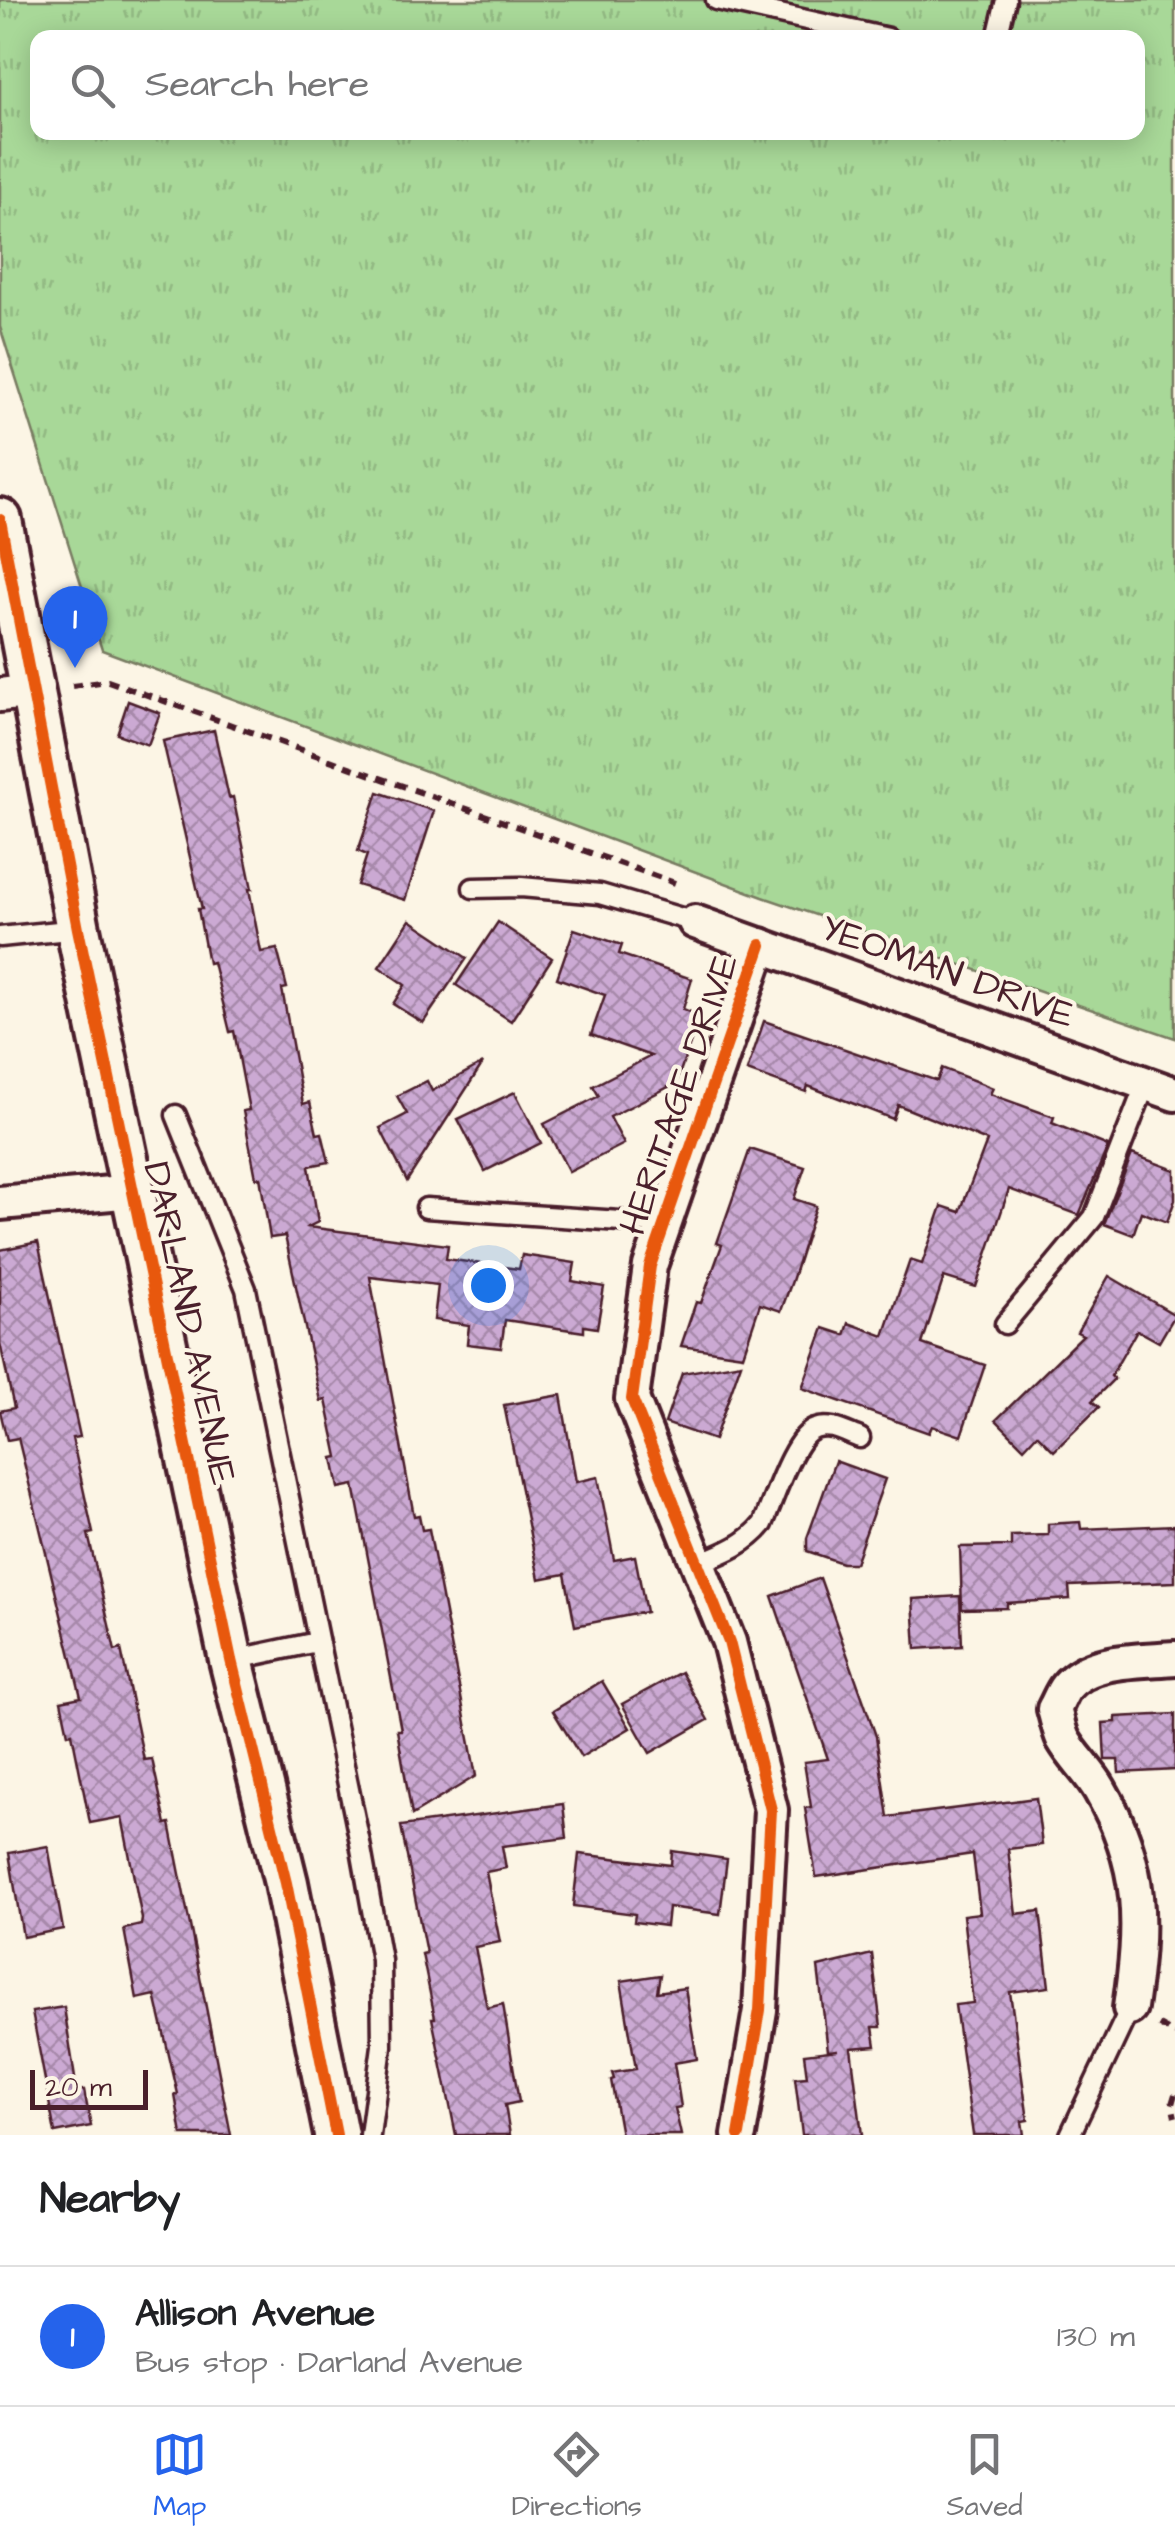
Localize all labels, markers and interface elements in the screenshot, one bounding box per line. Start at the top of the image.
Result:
search box [30,30,1145,140]
icon: search [65,58,120,113]
text: Search here [145,59,369,111]
pin: 1 [42,586,108,668]
street label: YEOMAN DRIVE [813,902,1082,1042]
street label: HERITAGE DRIVE [607,947,752,1242]
street label: DARLAND AVENUE [129,1157,249,1490]
your location [463,1260,514,1311]
scale bar [30,2065,148,2110]
text: 20 m [45,2068,112,2107]
text: Nearby [40,2171,180,2229]
text: Allison Avenue [135,2288,375,2340]
text: 1 [70,2314,75,2359]
text: 130 m [1057,2314,1135,2359]
text: Bus stop · Darland Avenue [135,2340,523,2385]
tab: Map [152,2427,207,2526]
tab: Directions [512,2427,642,2526]
tab: Saved [946,2427,1023,2526]

